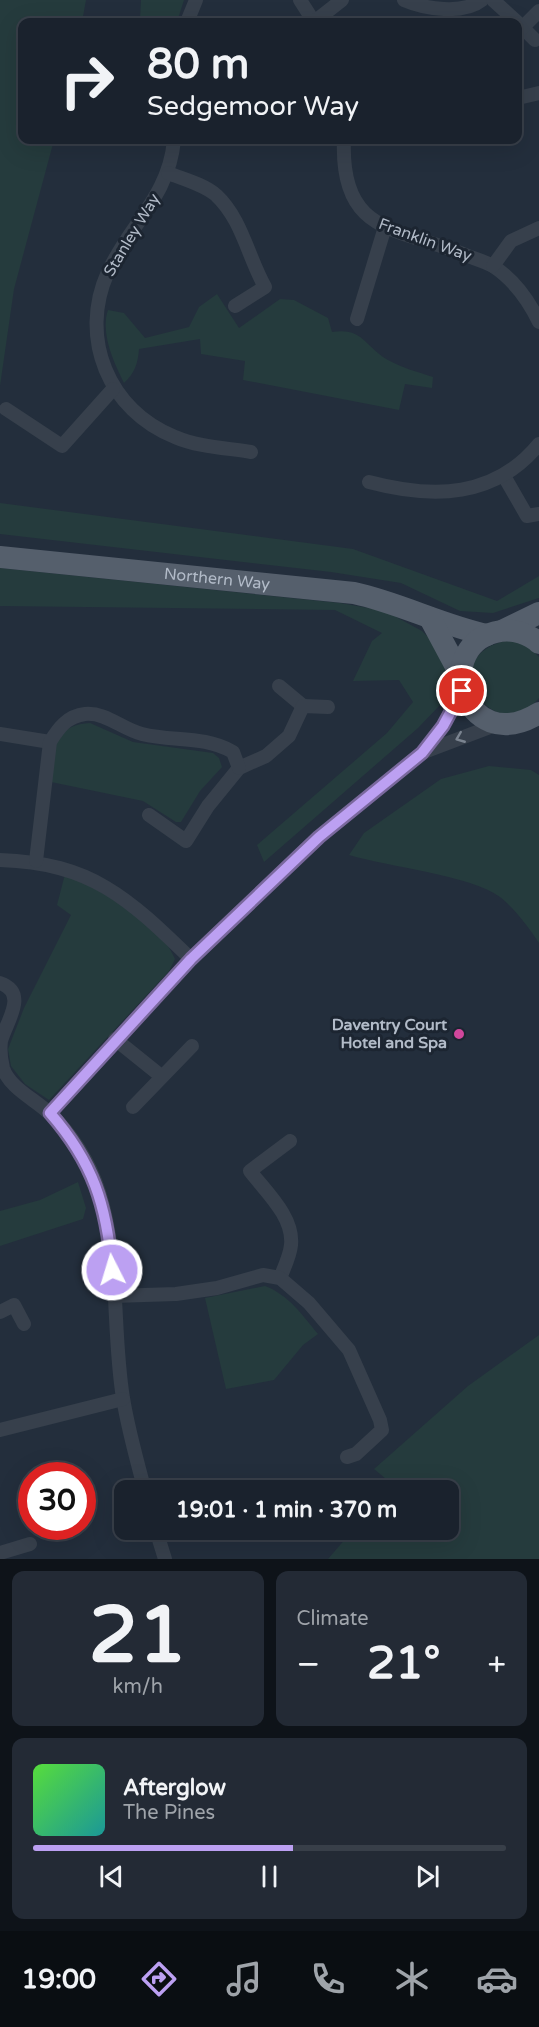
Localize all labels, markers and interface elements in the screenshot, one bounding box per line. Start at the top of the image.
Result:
text: 80 m [147,39,249,90]
icon: right [48,42,126,120]
text: Sedgemoor Way [147,90,359,123]
street label: Stanley Way [99,190,165,280]
street label: Franklin Way [376,214,475,266]
street label: Northern Way [163,564,271,594]
pin [436,665,487,716]
icon: arrive [445,674,478,707]
one-way arrow [455,731,466,743]
place label: Daventry Court Hotel and Spa [332,1015,448,1053]
marker: Daventry Court Hotel and Spa [452,1027,466,1041]
position arrow [80,1238,144,1302]
speed limit sign: 30 [18,1462,96,1540]
text: 19:01 · 1 min · 370 m [176,1497,397,1523]
text: 21 [89,1589,187,1683]
text: Climate [297,1607,369,1631]
text: 21° [367,1637,440,1691]
text: − [297,1645,320,1684]
text: + [487,1645,506,1684]
text: km/h [113,1675,163,1699]
text: Afterglow [123,1775,226,1801]
text: The Pines [123,1801,215,1825]
icon: previous [95,1860,128,1893]
icon: pause [253,1860,286,1893]
icon: next [411,1860,444,1893]
icon: directions [138,1958,180,2000]
icon: music [223,1958,265,2000]
icon: phone [307,1958,349,2000]
icon: climate [391,1958,433,2000]
icon: car [476,1958,518,2000]
text: 19:00 [21,1963,96,1996]

